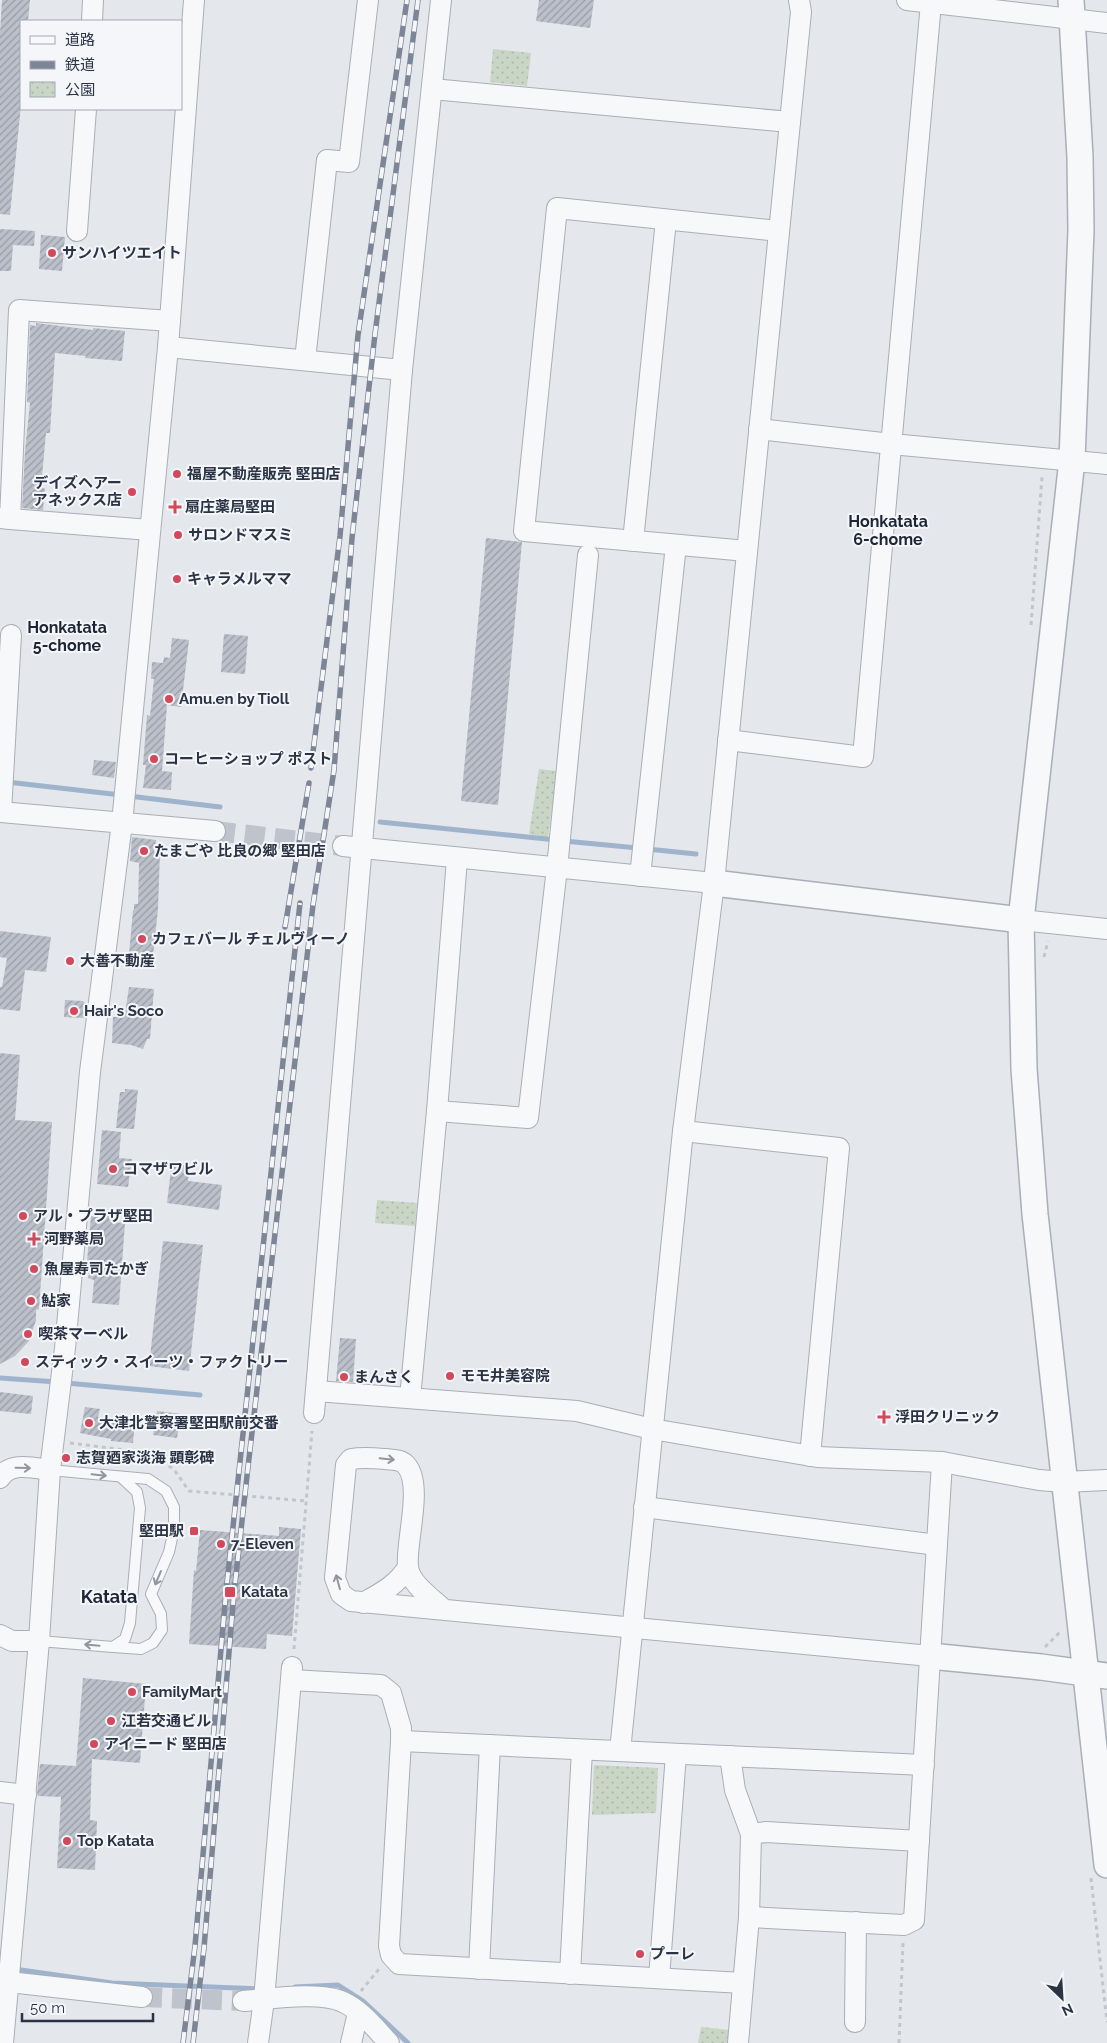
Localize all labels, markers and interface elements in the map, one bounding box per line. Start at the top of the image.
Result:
legend [20,20,182,110]
text: 道路 [65,31,95,49]
text: 鉄道 [65,56,95,74]
text: 公園 [65,81,95,99]
place label: サンハイツエイト [62,244,182,262]
marker: サンハイツエイト [46,247,58,259]
place label: 福屋不動産販売 堅田店 [186,465,341,483]
marker: 福屋不動産販売 堅田店 [171,468,183,480]
place label: デイズヘアー アネックス店 [32,474,122,509]
marker: デイズヘアー アネックス店 [126,486,138,498]
place label: 扇庄薬局堅田 [185,498,275,516]
marker: 扇庄薬局堅田 [169,501,181,513]
district label: Honkatata 6-chome [848,512,928,549]
place label: サロンドマスミ [188,526,293,544]
marker: サロンドマスミ [172,529,184,541]
place label: キャラメルママ [187,570,292,588]
marker: キャラメルママ [171,573,183,585]
district label: Honkatata 5-chome [27,618,107,655]
place label: Amu.en by Tioll [179,690,289,708]
marker: Amu.en by Tioll [163,693,175,705]
place label: コーヒーショップ ポスト [164,750,332,768]
marker: コーヒーショップ ポスト [148,753,160,765]
place label: たまごや 比良の郷 堅田店 [154,842,326,860]
marker: たまごや 比良の郷 堅田店 [138,845,150,857]
place label: カフェバール チェルヴィーノ [152,930,350,948]
marker: カフェバール チェルヴィーノ [136,933,148,945]
place label: 大善不動産 [80,952,155,970]
marker: 大善不動産 [64,955,76,967]
place label: Hair's Soco [84,1002,163,1020]
marker: Hair's Soco [68,1005,80,1017]
place label: コマザワビル [123,1160,213,1178]
marker: コマザワビル [107,1163,119,1175]
place label: アル・プラザ堅田 [33,1207,153,1225]
marker: アル・プラザ堅田 [17,1210,29,1222]
place label: 河野薬局 [44,1230,104,1248]
marker: 河野薬局 [28,1233,40,1245]
place label: 魚屋寿司たかぎ [44,1260,149,1278]
marker: 魚屋寿司たかぎ [28,1263,40,1275]
place label: 鮎家 [41,1292,71,1310]
marker: 鮎家 [25,1295,37,1307]
place label: 喫茶マーベル [38,1325,128,1343]
marker: 喫茶マーベル [22,1328,34,1340]
place label: スティック・スイーツ・ファクトリー [35,1353,289,1371]
marker: スティック・スイーツ・ファクトリー [19,1356,31,1368]
place label: モモ井美容院 [460,1367,550,1385]
place label: まんさく [354,1368,414,1386]
marker: モモ井美容院 [444,1370,456,1382]
marker: まんさく [338,1371,350,1383]
place label: 浮田クリニック [895,1408,1000,1426]
marker: 浮田クリニック [877,1410,891,1424]
place label: 大津北警察署堅田駅前交番 [99,1414,279,1432]
marker: 大津北警察署堅田駅前交番 [83,1417,95,1429]
place label: 志賀廼家淡海 顕彰碑 [76,1449,215,1467]
marker: 志賀廼家淡海 顕彰碑 [60,1452,72,1464]
one-way arrow [379,1454,395,1464]
one-way arrow [15,1463,31,1473]
one-way arrow [90,1470,106,1480]
place label: 堅田駅 [139,1522,184,1540]
marker: 堅田駅 [188,1525,200,1537]
place label: 7-Eleven [231,1535,294,1553]
marker: 7-Eleven [215,1538,227,1550]
one-way arrow [153,1570,163,1585]
one-way arrow [332,1574,342,1590]
place label: Katata [241,1583,289,1601]
marker: Katata [223,1585,237,1599]
district label: Katata [81,1586,137,1607]
one-way arrow [84,1640,100,1650]
place label: FamilyMart [142,1683,222,1701]
marker: FamilyMart [126,1686,138,1698]
place label: 江若交通ビル [121,1712,211,1730]
marker: 江若交通ビル [105,1715,117,1727]
place label: アイニード 堅田店 [104,1735,227,1753]
marker: アイニード 堅田店 [88,1738,100,1750]
place label: Top Katata [77,1832,155,1850]
marker: Top Katata [61,1835,73,1847]
place label: プーレ [650,1945,695,1963]
marker: プーレ [634,1948,646,1960]
north arrow [1037,1973,1087,2023]
scale bar [22,1990,154,2022]
text: 50 m [30,1999,65,2017]
text: N [1059,2000,1076,2019]

